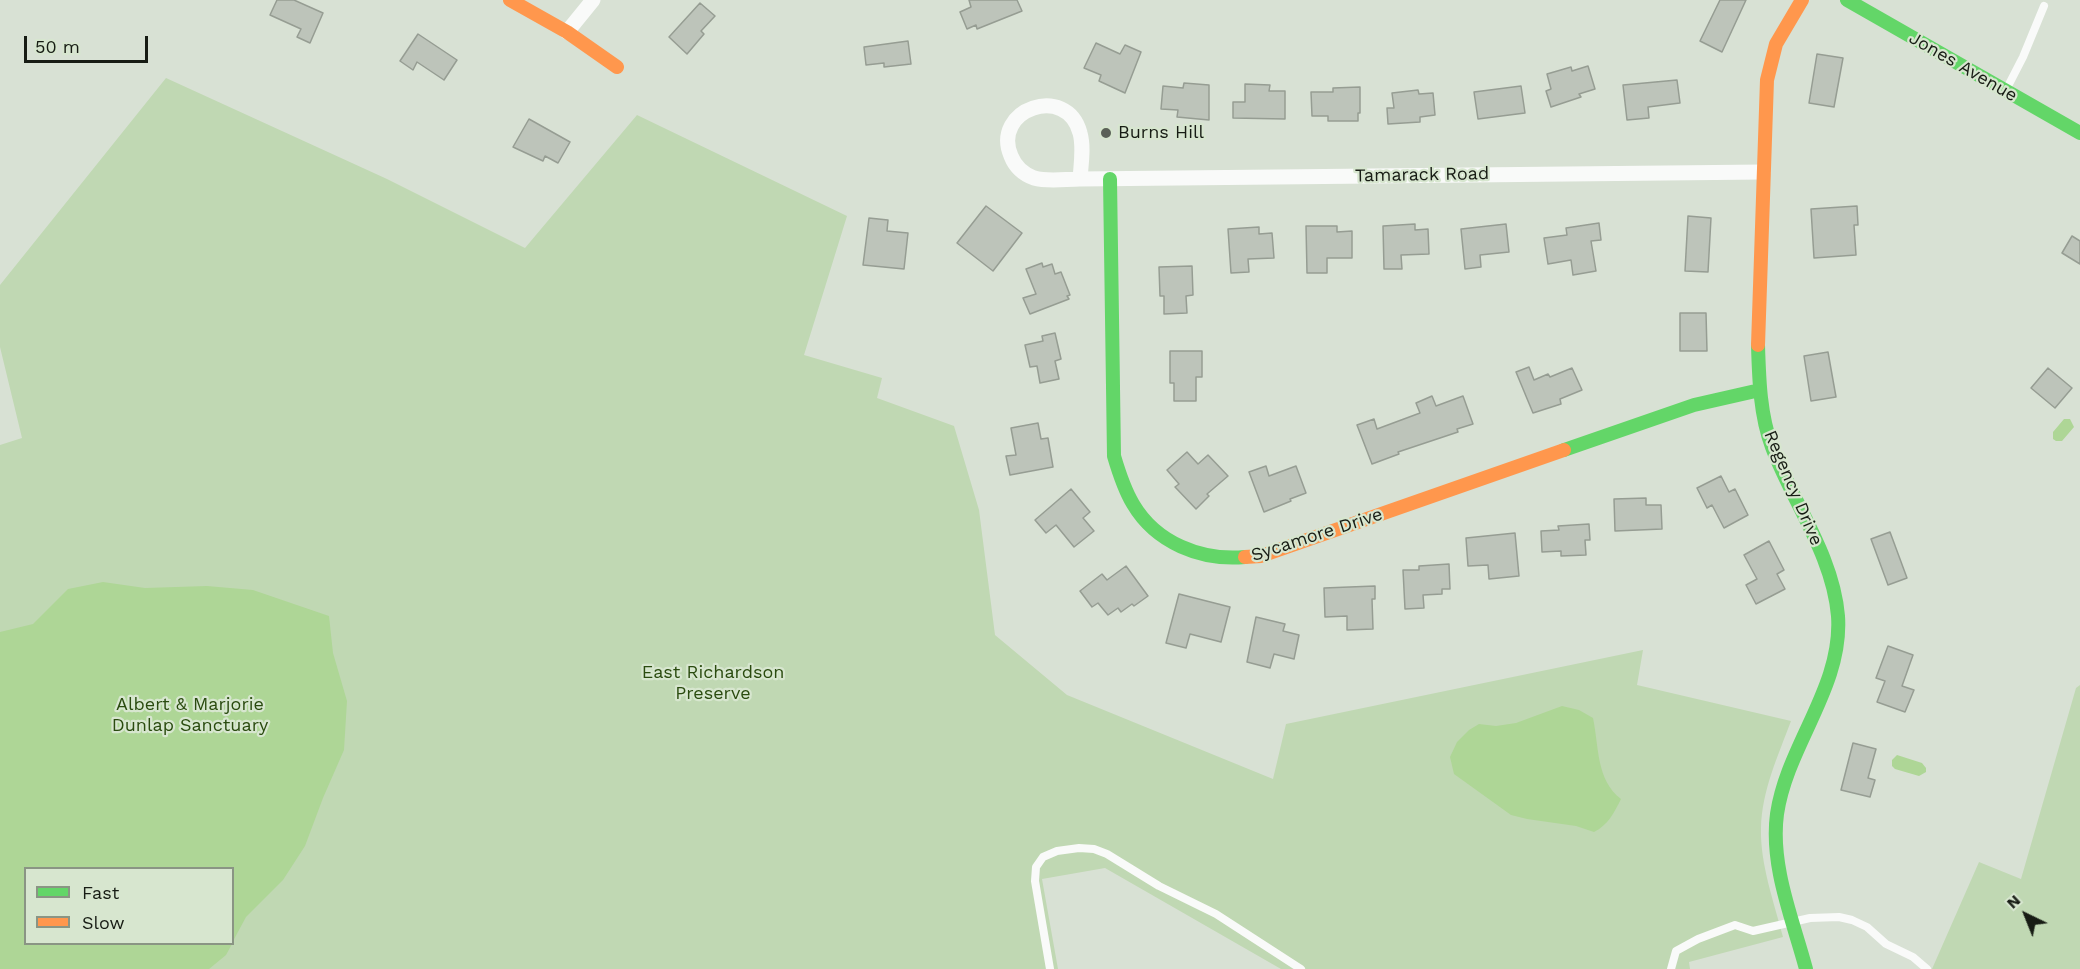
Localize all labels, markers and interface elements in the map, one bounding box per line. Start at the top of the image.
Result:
scale bar [27,24,152,62]
street label: Jones Avenue [1905,27,2021,107]
text: 50 m [35,36,80,57]
place label: Burns Hill [1118,122,1204,144]
marker: Burns Hill [1099,126,1113,140]
street label: Tamarack Road [1355,163,1489,187]
street label: Regency Drive [1759,427,1827,549]
street label: Sycamore Drive [1249,504,1385,566]
park label: East Richardson Preserve [642,662,784,704]
park label: Albert & Marjorie Dunlap Sanctuary [112,694,268,736]
legend [24,867,234,945]
text: Fast [82,882,119,903]
north arrow [1996,885,2056,945]
text: N [2003,890,2024,912]
text: Slow [82,912,125,933]

